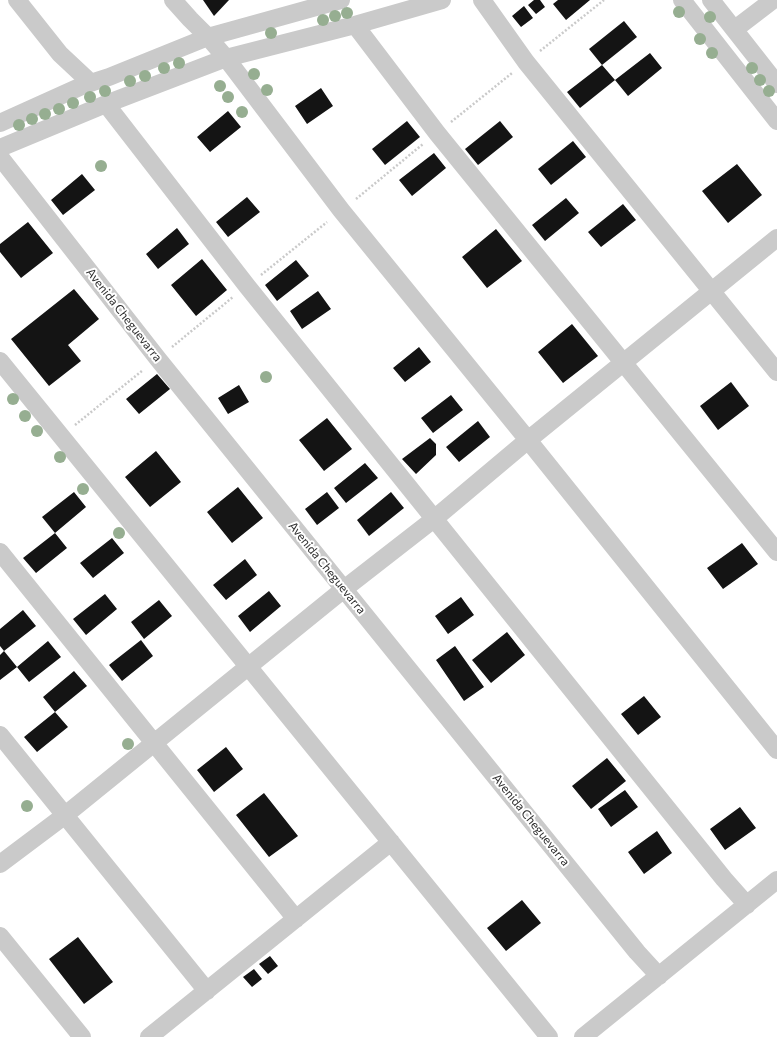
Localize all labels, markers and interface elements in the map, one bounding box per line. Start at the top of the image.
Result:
street label: Avenida Cheguevarra [83,265,165,365]
street label: Avenida Cheguevarra [285,519,369,617]
street label: Avenida Cheguevarra [489,771,573,869]

